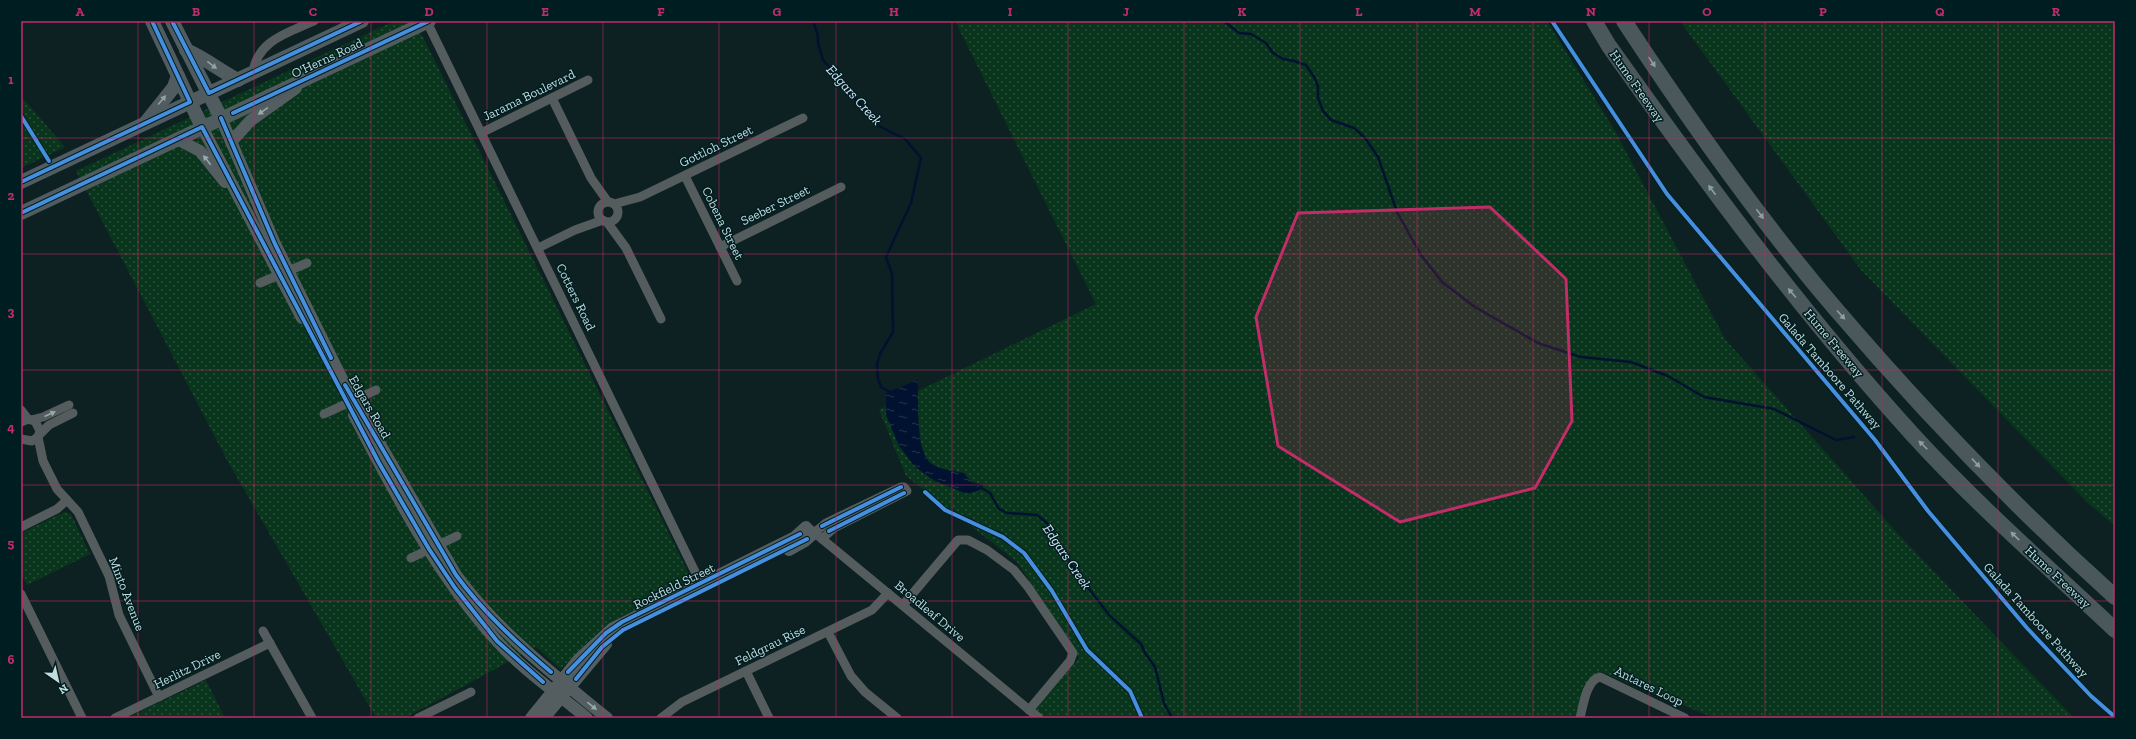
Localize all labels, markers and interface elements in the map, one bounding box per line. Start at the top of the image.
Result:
text: A [76,4,85,19]
text: B [192,4,200,19]
text: C [309,4,317,19]
text: D [424,4,434,19]
text: E [541,4,549,19]
text: F [657,4,665,19]
text: G [773,4,782,19]
text: H [889,4,899,19]
text: I [1008,4,1013,19]
text: J [1123,4,1129,19]
text: K [1238,4,1247,19]
text: L [1355,4,1363,19]
text: M [1469,4,1481,19]
text: N [1586,4,1596,19]
text: O [1702,4,1712,19]
text: P [1819,4,1827,19]
text: Q [1935,4,1945,19]
text: R [2052,4,2061,19]
street label: O'Herns Road [289,35,365,81]
street label: Hume Freeway [1607,47,1668,125]
one-way arrow [1648,57,1656,68]
one-way arrow [206,61,217,70]
water label: Edgars Creek [823,61,885,129]
street label: Jarama Boulevard [480,66,578,124]
text: 1 [8,72,14,87]
one-way arrow [158,95,167,106]
one-way arrow [258,107,269,115]
street label: Gottloh Street [677,122,755,170]
one-way arrow [203,155,212,166]
street label: Seeber Street [738,182,812,228]
street label: Cobena Street [699,184,747,262]
one-way arrow [1708,185,1717,196]
text: 2 [8,188,15,203]
one-way arrow [1756,209,1764,219]
street label: Cotters Road [553,261,599,333]
one-way arrow [1787,288,1796,299]
text: 3 [8,304,15,319]
street label: Hume Freeway [1801,306,1867,380]
street label: Galada Tamboore Pathway [1775,310,1885,433]
one-way arrow [1837,310,1846,321]
street label: Edgars Road [346,373,394,441]
one-way arrow [45,411,56,417]
text: 4 [7,420,15,435]
one-way arrow [1918,440,1928,449]
one-way arrow [1972,458,1981,468]
water label: Edgars Creek [1039,521,1095,593]
one-way arrow [2010,532,2020,541]
text: 5 [8,536,15,551]
street label: Hume Freeway [2022,543,2094,612]
street label: Minto Avenue [106,555,148,633]
street label: Rockfield Street [631,560,717,612]
street label: Galada Tamboore Pathway [1980,560,2092,681]
street label: Broadleaf Drive [892,577,968,645]
street label: Feldgrau Rise [732,622,808,668]
street label: Herlitz Drive [151,646,223,692]
text: 6 [8,652,15,667]
north arrow [38,661,78,701]
street label: Antares Loop [1612,663,1686,709]
text: N [56,681,70,697]
one-way arrow [587,701,598,710]

